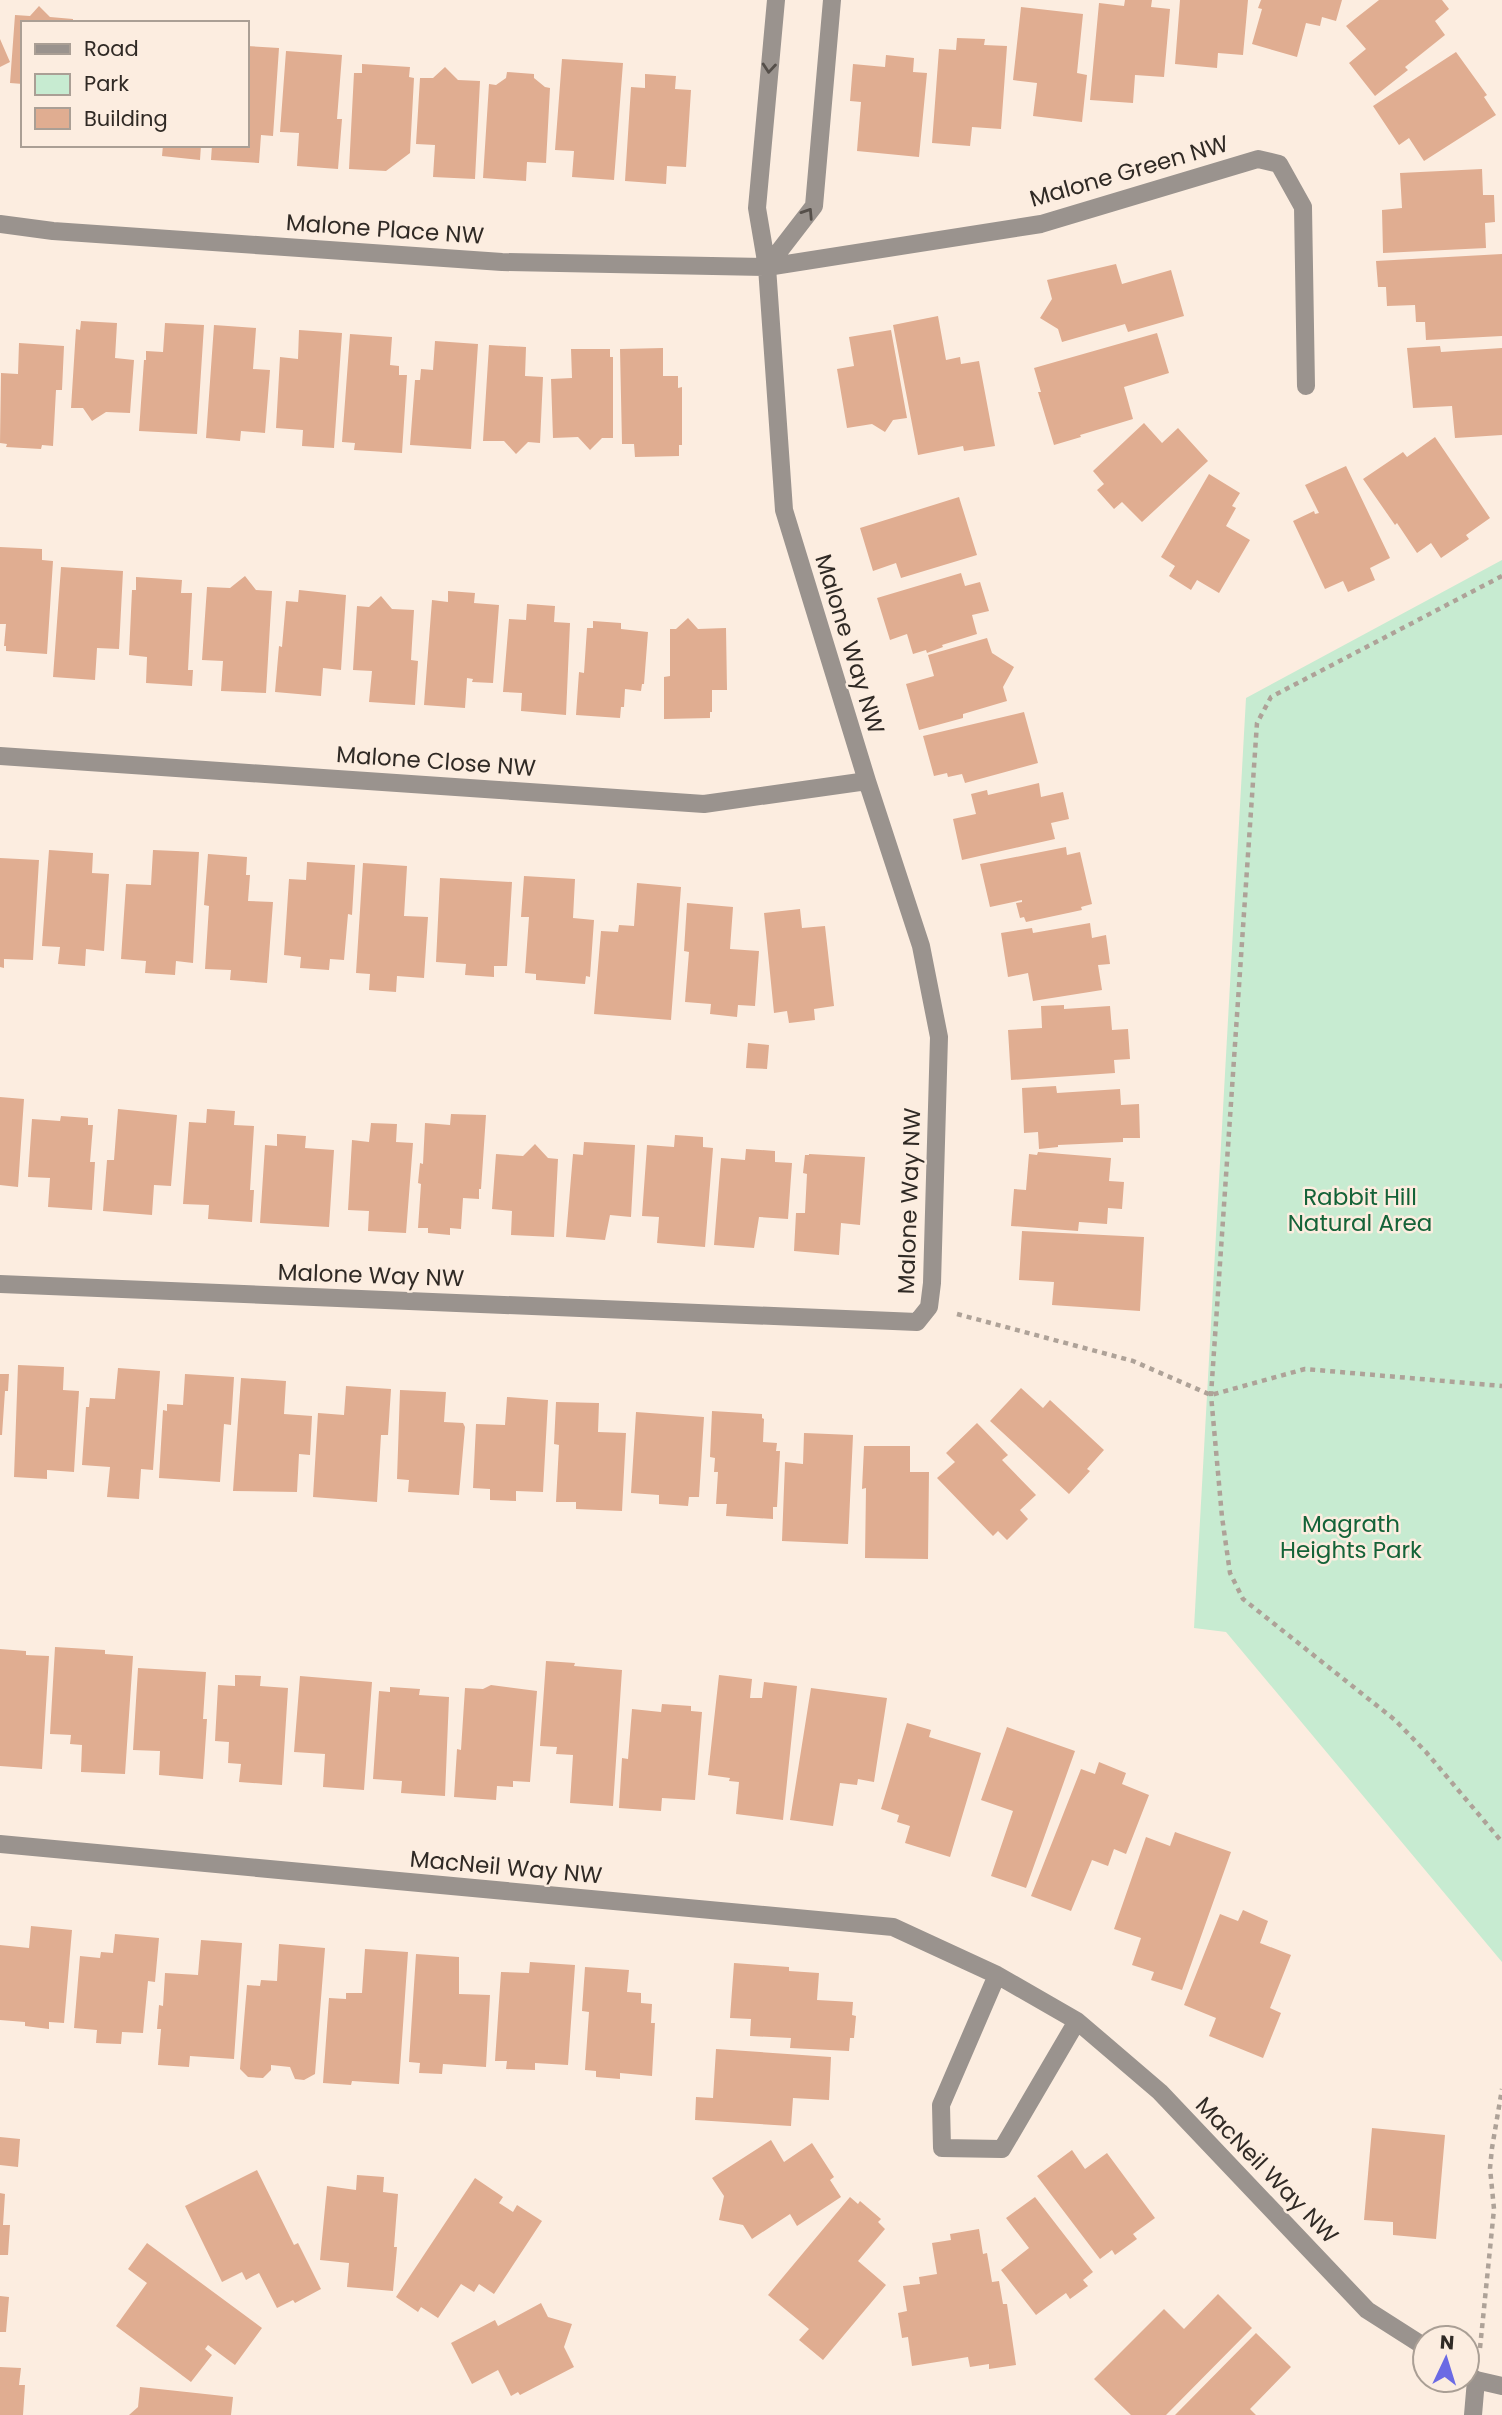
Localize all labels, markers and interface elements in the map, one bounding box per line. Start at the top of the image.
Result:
legend [21,21,248,147]
text: Road [84,34,139,63]
one-way arrow [762,62,777,74]
text: Park [84,69,129,98]
text: Building [84,104,168,133]
street label: Malone Green NW [1026,127,1232,215]
street label: Malone Place NW [285,206,485,252]
one-way arrow [799,208,812,221]
street label: Malone Way NW [807,550,893,738]
street label: Malone Close NW [335,738,537,784]
street label: Malone Way NW [890,1107,928,1295]
park label: Rabbit Hill Natural Area [1288,1181,1432,1239]
street label: Malone Way NW [277,1256,465,1294]
park label: Magrath Heights Park [1280,1508,1422,1566]
street label: MacNeil Way NW [409,1843,603,1891]
street label: MacNeil Way NW [1188,2090,1346,2250]
north arrow [1411,2324,1481,2394]
text: N [1439,2329,1455,2357]

